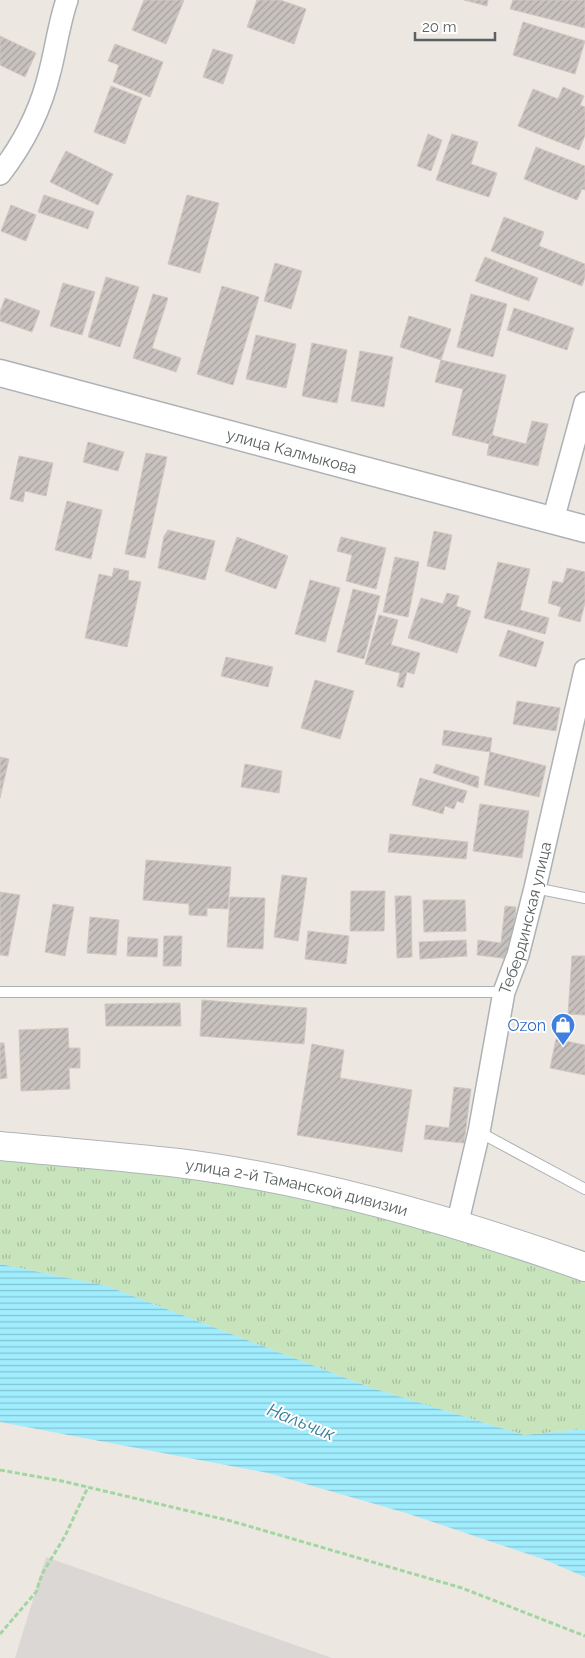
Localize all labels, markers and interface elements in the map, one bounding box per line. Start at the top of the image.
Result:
scale bar [415,10,495,42]
text: 20 m [422,18,457,36]
street label: улица Калмыкова [224,425,359,478]
street label: Тебердинская улица [495,840,555,997]
shop icon: Ozon [550,1012,576,1046]
place label: Ozon [507,1016,546,1035]
street label: улица 2-й Таманской дивизии [184,1155,410,1220]
water label: Нальчик [265,1399,338,1445]

